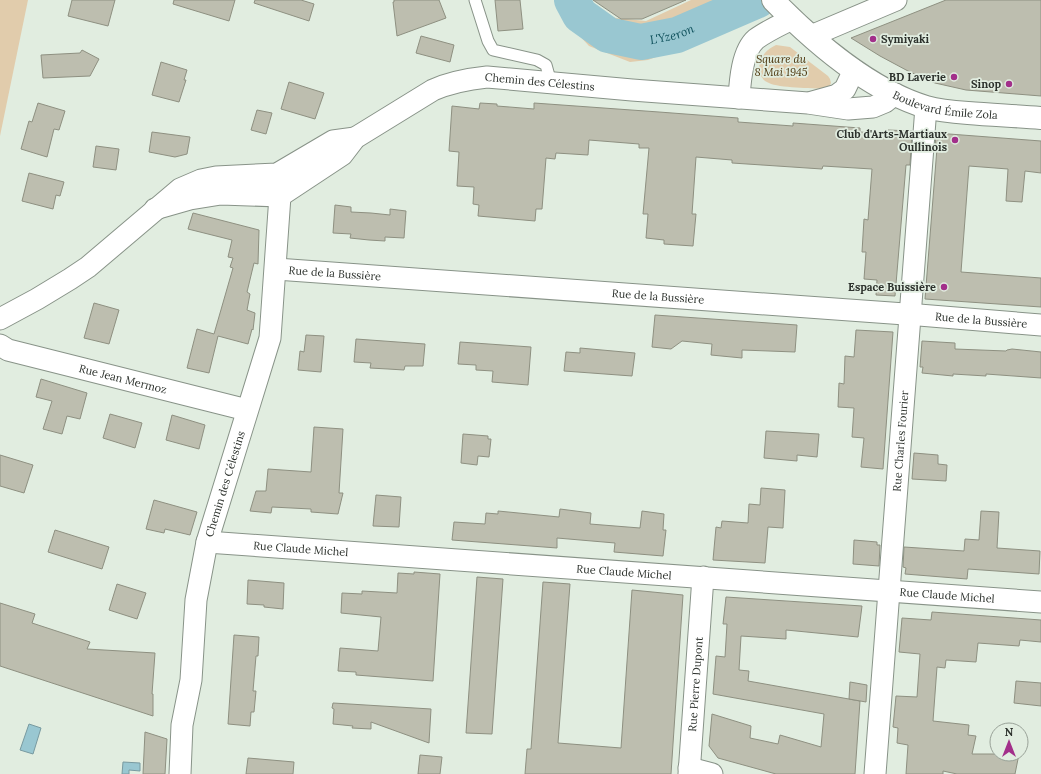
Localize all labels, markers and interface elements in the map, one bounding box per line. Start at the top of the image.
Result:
water label: L'Yzeron [648,20,697,47]
place label: Symiyaki [881,32,929,46]
marker: Symiyaki [868,34,878,44]
park label: Square du 8 Mai 1945 [754,52,808,79]
street label: Chemin des Célestins [484,70,595,94]
place label: BD Laverie [889,70,946,84]
marker: BD Laverie [949,72,959,82]
place label: Sinop [971,77,1001,91]
marker: Sinop [1004,79,1014,89]
street label: Boulevard Émile Zola [890,88,998,122]
place label: Club d'Arts-Martiaux Oullinois [836,127,947,154]
marker: Club d'Arts-Martiaux Oullinois [950,135,960,145]
street label: Rue de la Bussière [288,263,382,284]
place label: Espace Buissière [848,280,936,294]
marker: Espace Buissière [939,282,949,292]
street label: Rue de la Bussière [611,286,705,307]
street label: Rue de la Bussière [934,309,1028,331]
street label: Rue Jean Mermoz [78,361,169,397]
street label: Rue Charles Fourier [890,390,911,492]
street label: Chemin des Célestins [202,429,248,539]
street label: Rue Claude Michel [253,538,349,559]
street label: Rue Claude Michel [576,562,672,582]
street label: Rue Claude Michel [899,585,995,606]
street label: Rue Pierre Dupont [685,636,706,732]
north arrow [989,722,1029,762]
text: N [1005,725,1014,739]

